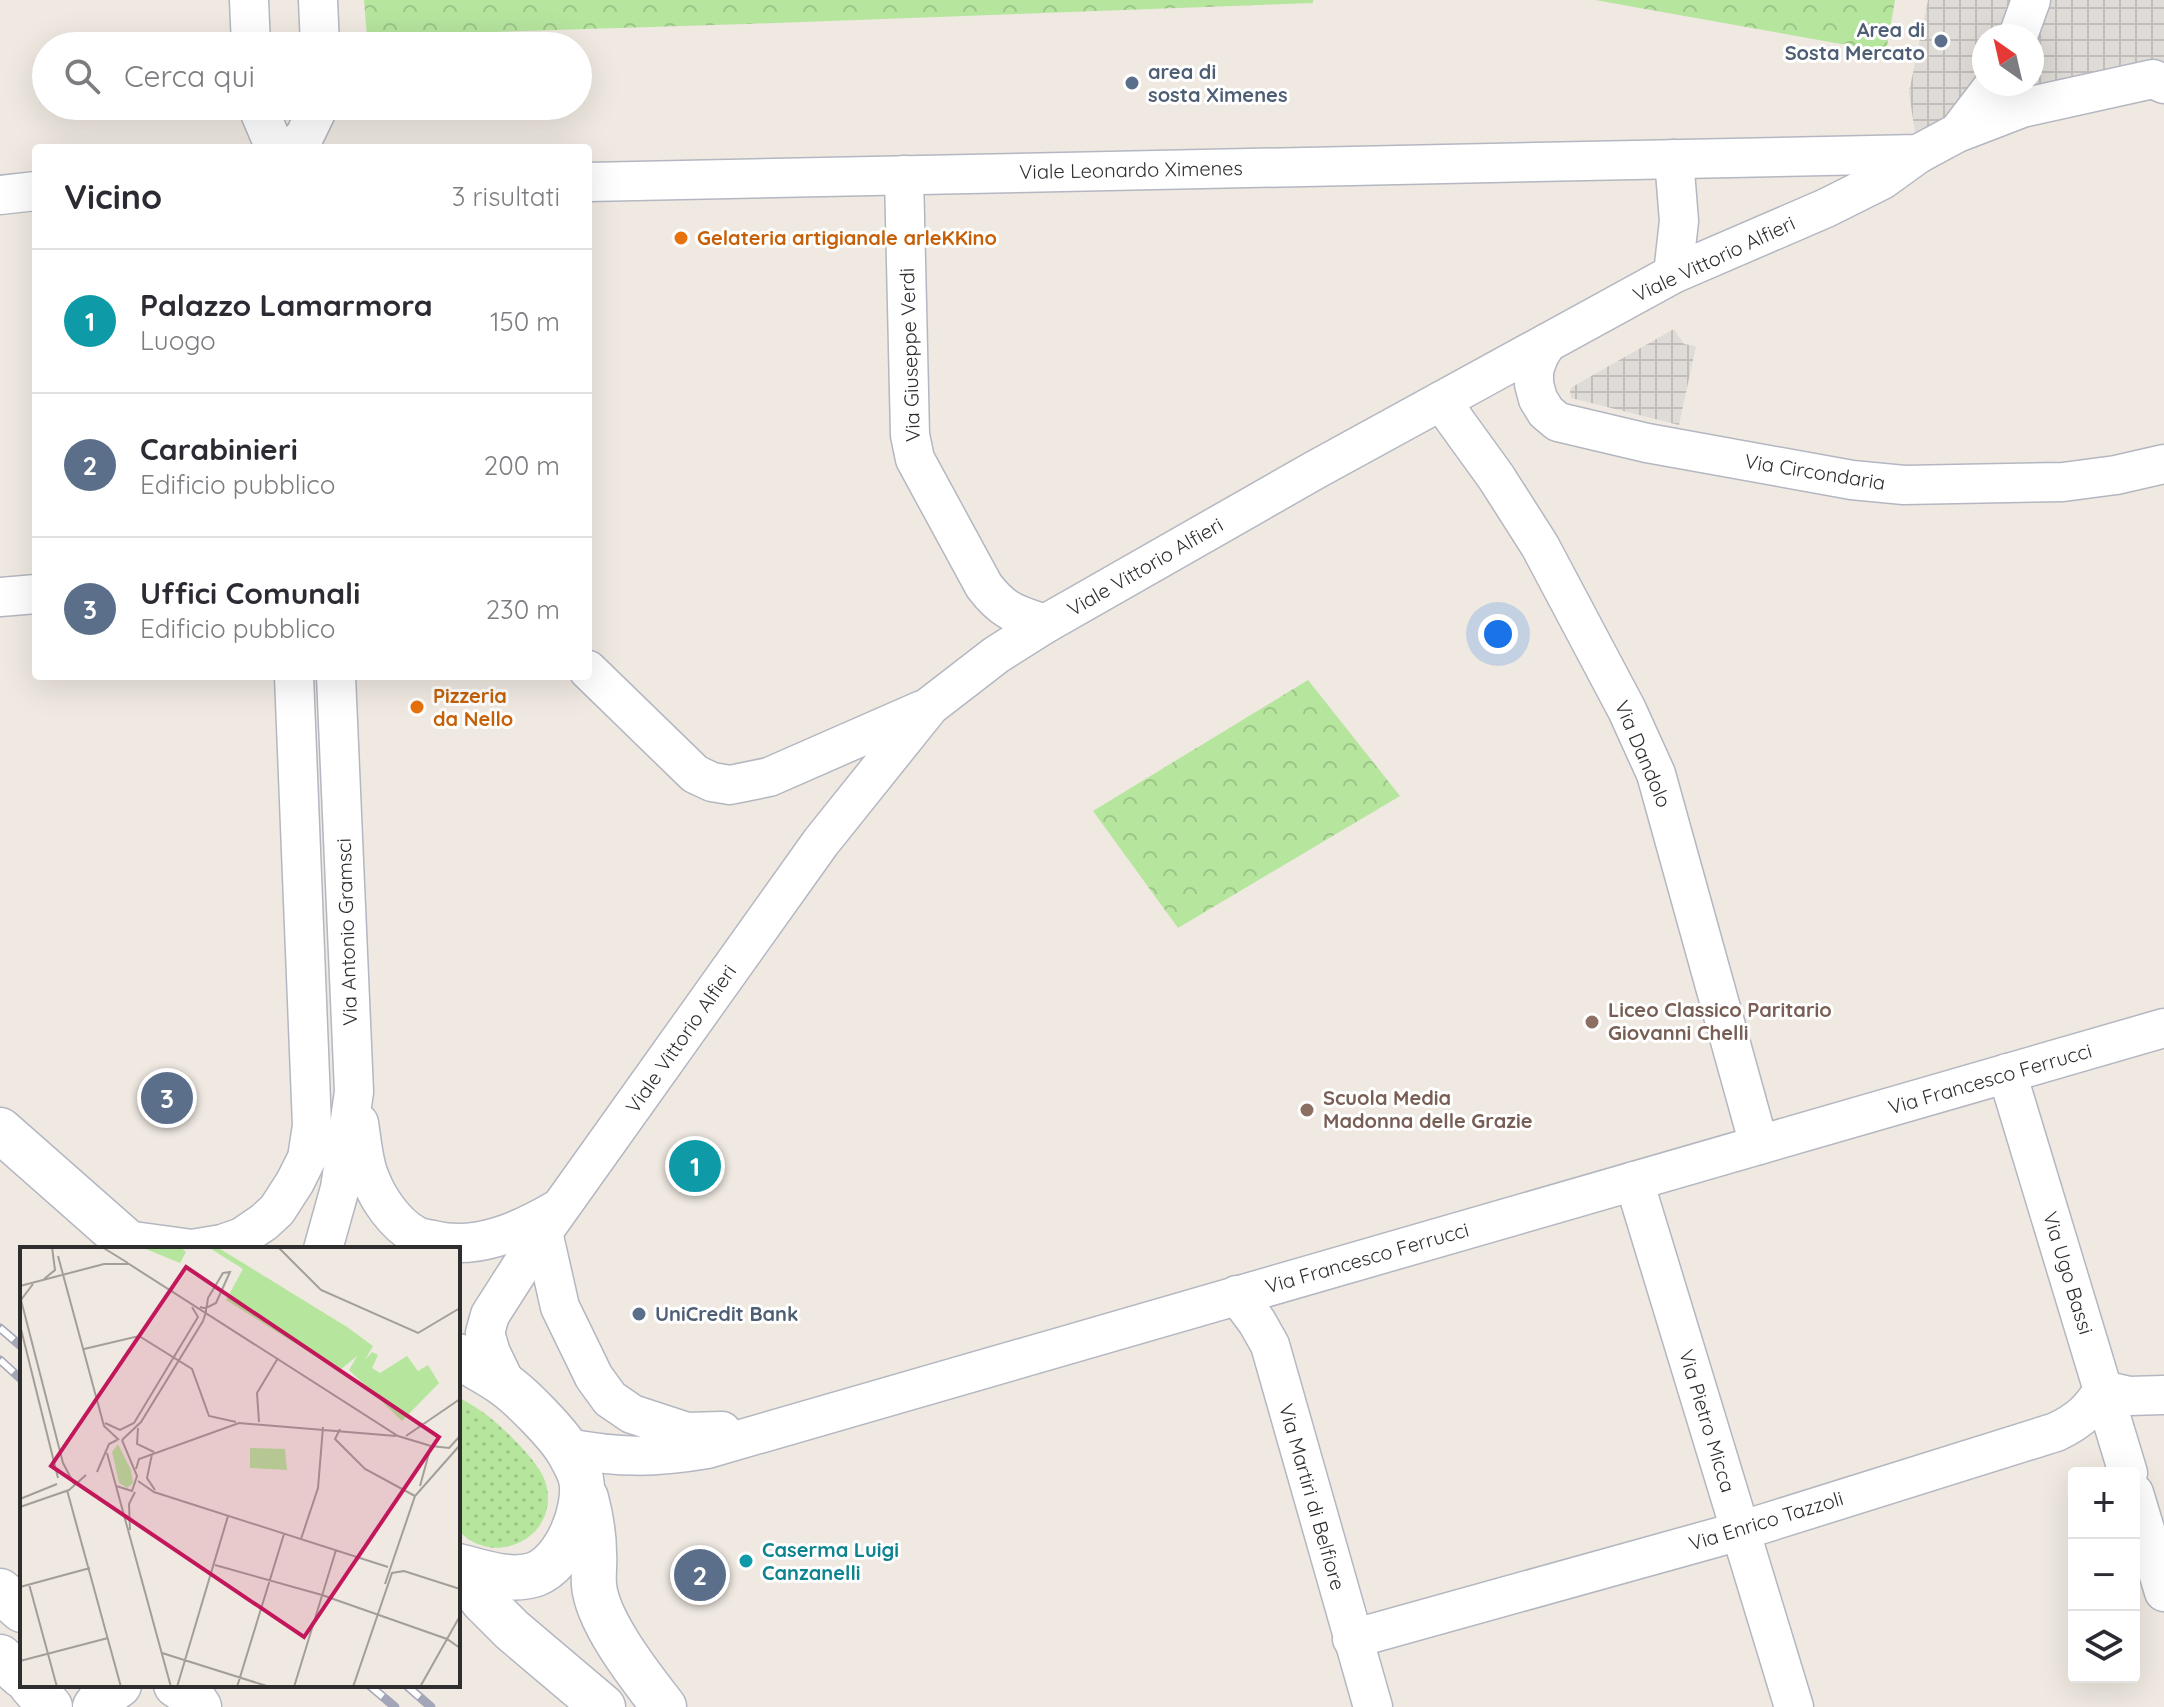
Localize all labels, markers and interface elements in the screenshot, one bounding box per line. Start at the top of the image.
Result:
place label: Area di Sosta Mercato [1785,17,1925,65]
north arrow [1972,24,2044,96]
search box [32,32,592,120]
marker: Area di Sosta Mercato [1932,32,1950,50]
icon: search [60,54,104,98]
text: Cerca qui [124,57,255,95]
place label: area di sosta Ximenes [1148,59,1288,107]
marker: area di sosta Ximenes [1123,74,1141,92]
street label: Viale Leonardo Ximenes [1019,155,1243,184]
text: Vicino [64,175,162,218]
text: 3 risultati [452,180,560,213]
street label: Viale Vittorio Alfieri [1629,210,1799,307]
place label: Gelateria artigianale arleKKino [697,225,997,250]
marker: Gelateria artigianale arleKKino [672,229,690,247]
street label: Via Giuseppe Verdi [894,268,925,443]
text: Palazzo Lamarmora [140,286,433,324]
text: 1 [85,305,95,338]
text: 150 m [490,305,560,338]
text: Luogo [140,324,216,357]
text: Carabinieri [140,430,298,468]
street label: Via Circondaria [1743,448,1887,495]
text: 2 [83,449,97,482]
text: 200 m [484,449,560,482]
text: Edificio pubblico [140,468,335,501]
street label: Viale Vittorio Alfieri [1062,512,1227,621]
text: Uffici Comunali [140,574,360,612]
text: 3 [83,593,97,626]
text: 230 m [486,593,560,626]
text: Edificio pubblico [140,612,335,645]
your location [1478,614,1518,654]
place label: Pizzeria da Nello [433,683,513,731]
street label: Via Dandolo [1610,696,1677,811]
marker: Pizzeria da Nello [408,698,426,716]
street label: Via Antonio Gramsci [331,838,362,1026]
street label: Viale Vittorio Alfieri [620,960,741,1118]
place label: Liceo Classico Paritario Giovanni Chelli [1608,997,1832,1045]
marker: Liceo Classico Paritario Giovanni Chelli [1583,1013,1601,1031]
street label: Via Francesco Ferrucci [1885,1037,2094,1120]
pin: 3 [141,1068,193,1128]
place label: Scuola Media Madonna delle Grazie [1323,1085,1532,1133]
marker: Scuola Media Madonna delle Grazie [1298,1101,1316,1119]
pin: 1 [669,1136,721,1196]
street label: Via Ugo Bassi [2038,1208,2099,1337]
street label: Via Francesco Ferrucci [1262,1216,1471,1299]
inset map [20,1247,460,1687]
place label: UniCredit Bank [655,1301,798,1326]
marker: UniCredit Bank [630,1305,648,1323]
street label: Via Pietro Micca [1674,1346,1741,1495]
street label: Via Martiri di Belfiore [1274,1401,1351,1593]
map controls [2068,1467,2140,1683]
button: + [2068,1467,2140,1539]
street label: Via Enrico Tazzoli [1686,1485,1846,1556]
place label: Caserma Luigi Canzanelli [762,1537,899,1585]
button: − [2068,1539,2140,1611]
pin: 2 [674,1545,726,1605]
marker: Caserma Luigi Canzanelli [737,1552,755,1570]
button: layers [2068,1611,2140,1683]

